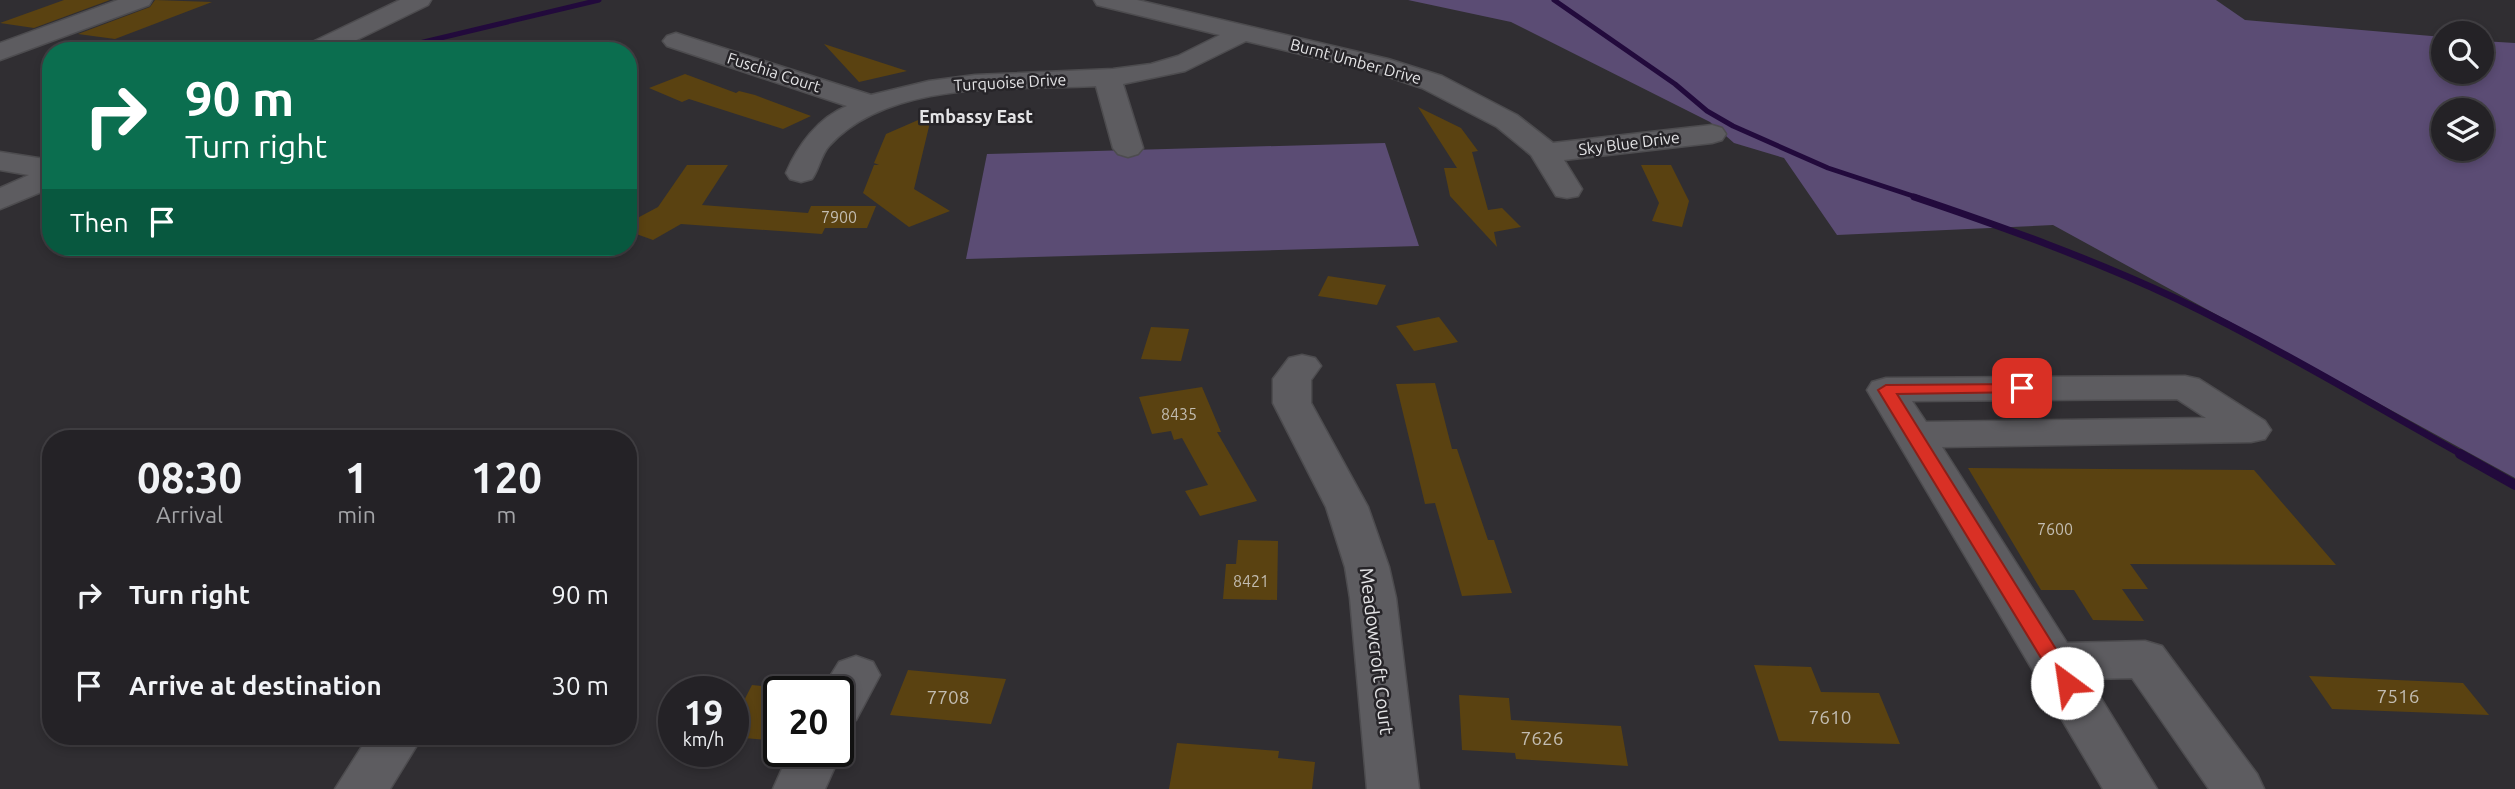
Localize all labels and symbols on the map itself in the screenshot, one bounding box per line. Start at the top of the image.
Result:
street label: Burnt Umber Drive [1289,35,1423,87]
street label: Fuschia Court [725,48,824,96]
street label: Turquoise Drive [953,70,1067,94]
district label: Embassy East [919,106,1033,126]
street label: Sky Blue Drive [1577,128,1681,158]
house number: 7900 [821,208,857,226]
pin [1992,358,2052,418]
house number: 8435 [1161,405,1197,423]
house number: 7600 [2037,520,2073,538]
street label: Meadowcroft Court [1356,566,1398,736]
house number: 8421 [1233,572,1269,590]
position arrow [2030,646,2104,720]
speed limit sign: 20 [763,676,854,767]
house number: 7516 [2377,685,2419,707]
house number: 7708 [927,686,969,708]
house number: 7610 [1809,706,1851,728]
house number: 7626 [1521,727,1563,749]

